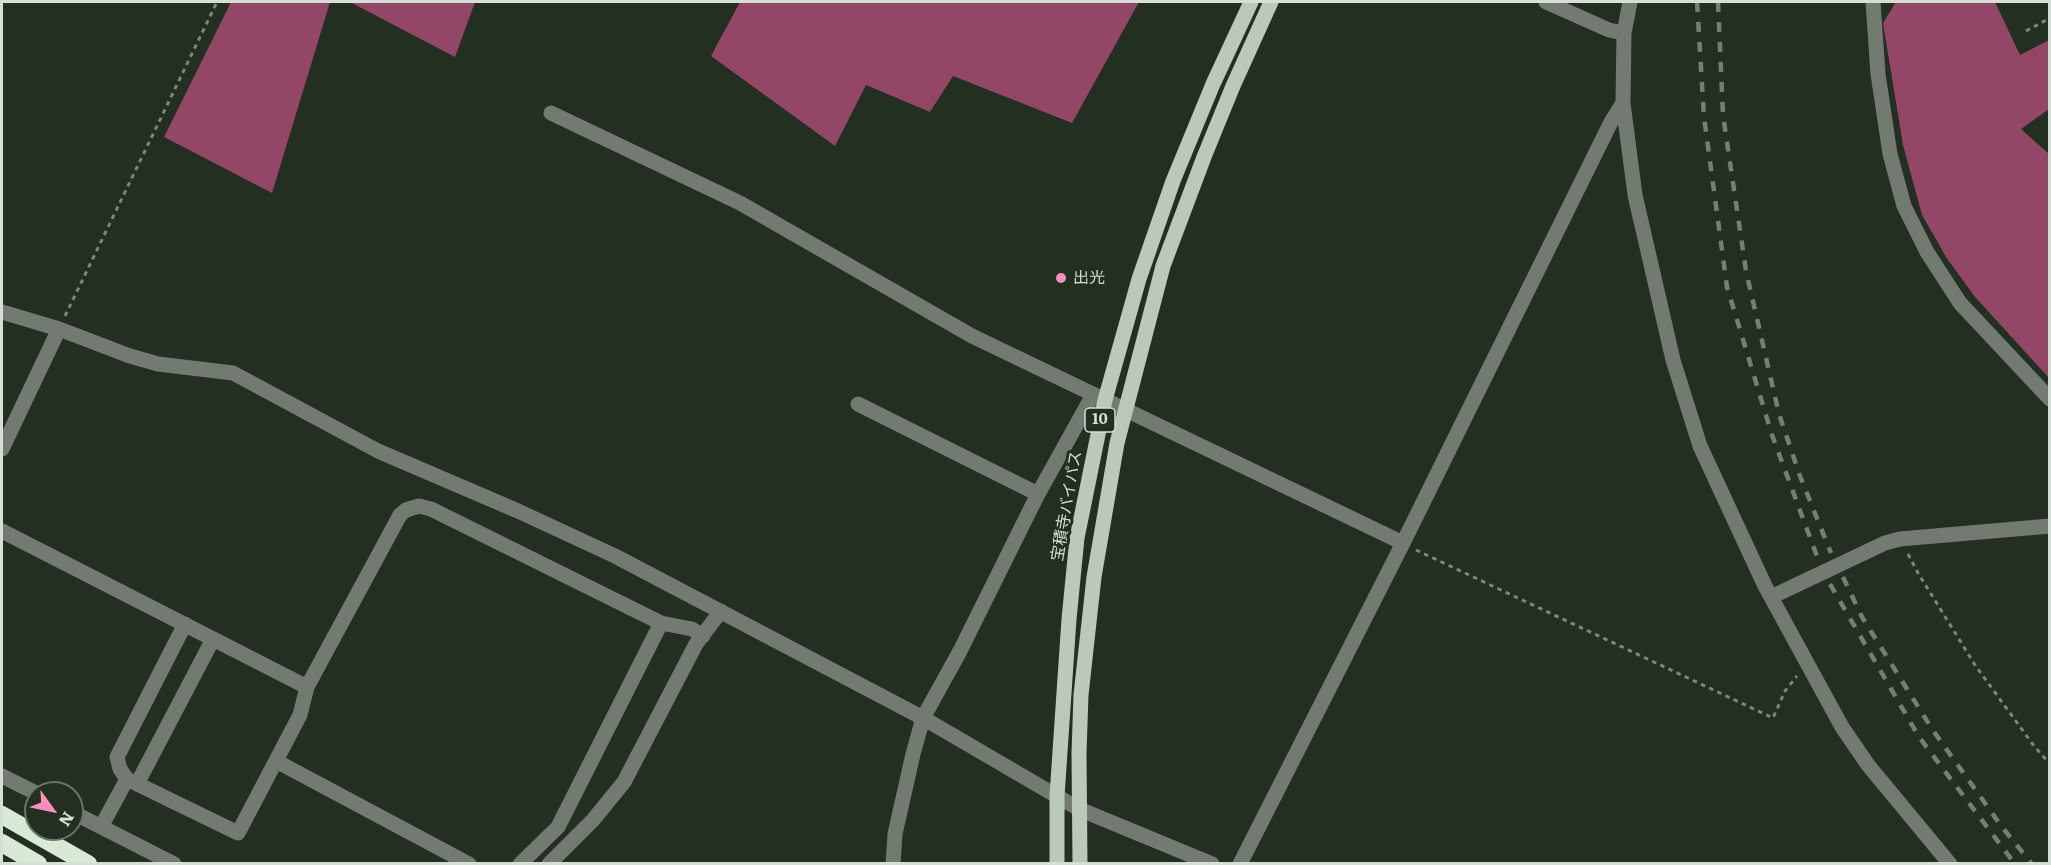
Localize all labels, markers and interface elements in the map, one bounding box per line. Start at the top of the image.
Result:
place label: 出光 [1073,268,1105,288]
marker: 出光 [1054,271,1068,285]
road number: 10 [1085,408,1115,432]
street label: 宝積寺バイパス [1048,449,1086,563]
north arrow [24,781,84,841]
text: N [54,808,81,832]

